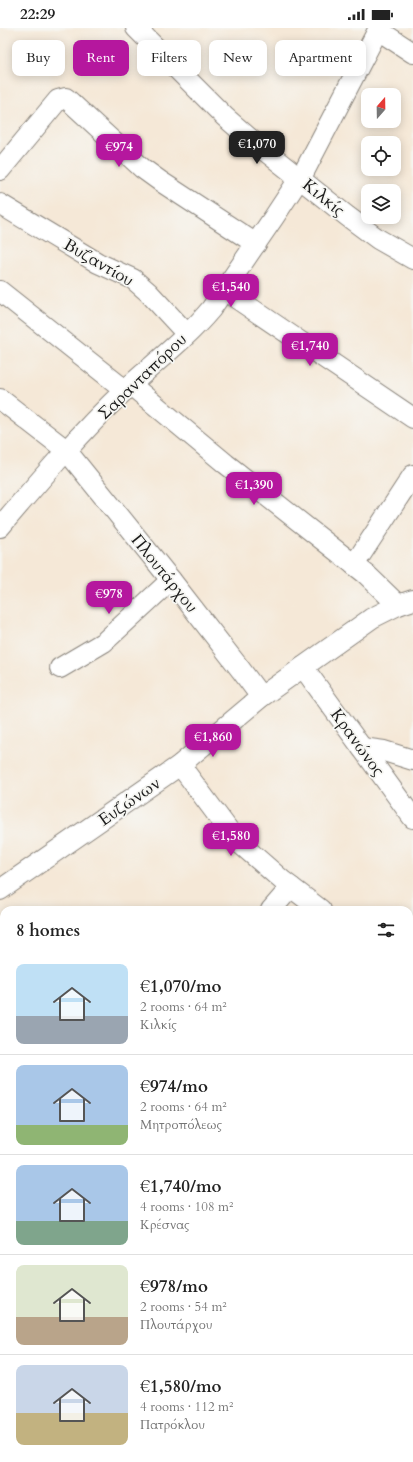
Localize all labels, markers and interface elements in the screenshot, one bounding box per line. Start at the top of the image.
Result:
text: 22:29 [20,4,55,24]
chip: Buy [12,40,65,76]
chip: Rent [73,40,129,76]
chip: Filters [137,40,201,76]
chip: New [209,40,267,76]
chip: Apartment [275,40,366,76]
north arrow [361,88,401,128]
map controls [361,88,401,224]
pin: €1,070 [224,131,290,165]
pin: €974 [95,134,143,168]
text: €1,070 [238,135,276,153]
button: locate [361,136,401,176]
text: €974 [105,138,133,156]
street label: Κιλκίς [298,173,350,222]
button: layers [361,184,401,224]
street label: Βυζαντίου [59,233,138,292]
pin: €1,540 [198,274,264,308]
text: €1,540 [212,278,250,296]
street label: Σαρανταπόρου [93,328,192,425]
pin: €1,740 [277,333,343,367]
text: €1,740 [291,337,329,355]
pin: €1,390 [221,472,287,506]
text: €1,390 [235,476,273,494]
street label: Πλουτάρχου [126,529,203,617]
pin: €978 [85,581,133,615]
text: €978 [95,585,123,603]
street label: Κρανώνος [325,704,390,781]
pin: €1,860 [180,724,246,758]
text: €1,860 [194,728,232,746]
street label: Ευζώνων [94,772,165,831]
pin: €1,580 [198,823,264,857]
text: €1,580 [212,827,250,845]
text: 8 homes [16,919,80,942]
icon: filters [375,919,397,941]
text: €1,070/mo [140,975,222,998]
icon: home [48,980,96,1028]
text: 2 rooms · 64 m² [140,998,227,1016]
text: Κιλκίς [140,1016,177,1034]
text: €974/mo [140,1075,208,1098]
icon: home [48,1081,96,1129]
text: 2 rooms · 64 m² [140,1098,227,1116]
text: Μητροπόλεως [140,1116,222,1134]
text: €1,740/mo [140,1175,222,1198]
icon: home [48,1181,96,1229]
text: 4 rooms · 108 m² [140,1198,233,1216]
text: Κρέσνας [140,1216,190,1234]
text: €978/mo [140,1275,208,1298]
icon: home [48,1281,96,1329]
text: 2 rooms · 54 m² [140,1298,227,1316]
text: Πλουτάρχου [140,1316,212,1334]
text: €1,580/mo [140,1375,222,1398]
icon: home [48,1381,96,1429]
text: 4 rooms · 112 m² [140,1398,233,1416]
text: Πατρόκλου [140,1416,205,1434]

